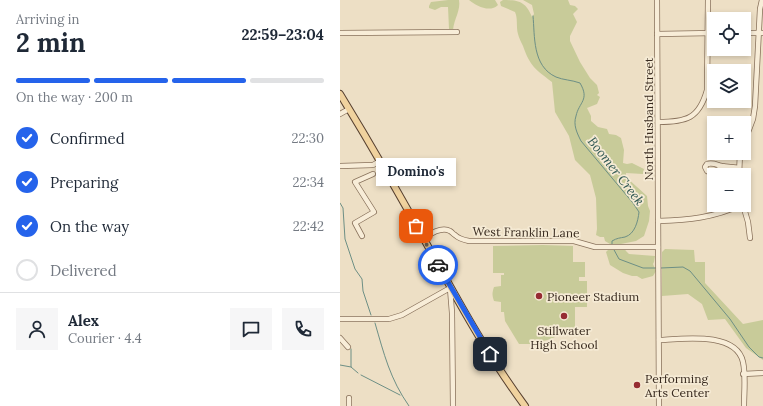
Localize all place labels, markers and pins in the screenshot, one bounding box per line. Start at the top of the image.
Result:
callout: Domino's [376,158,456,186]
pin [399,209,433,243]
place label: Pioneer Stadium [547,289,640,304]
marker: Pioneer Stadium [534,291,544,301]
marker: Stillwater High School [559,311,569,321]
place label: Stillwater High School [530,323,598,352]
pin [473,337,507,371]
place label: Performing Arts Center [644,371,710,400]
marker: Performing Arts Center [632,380,642,390]

